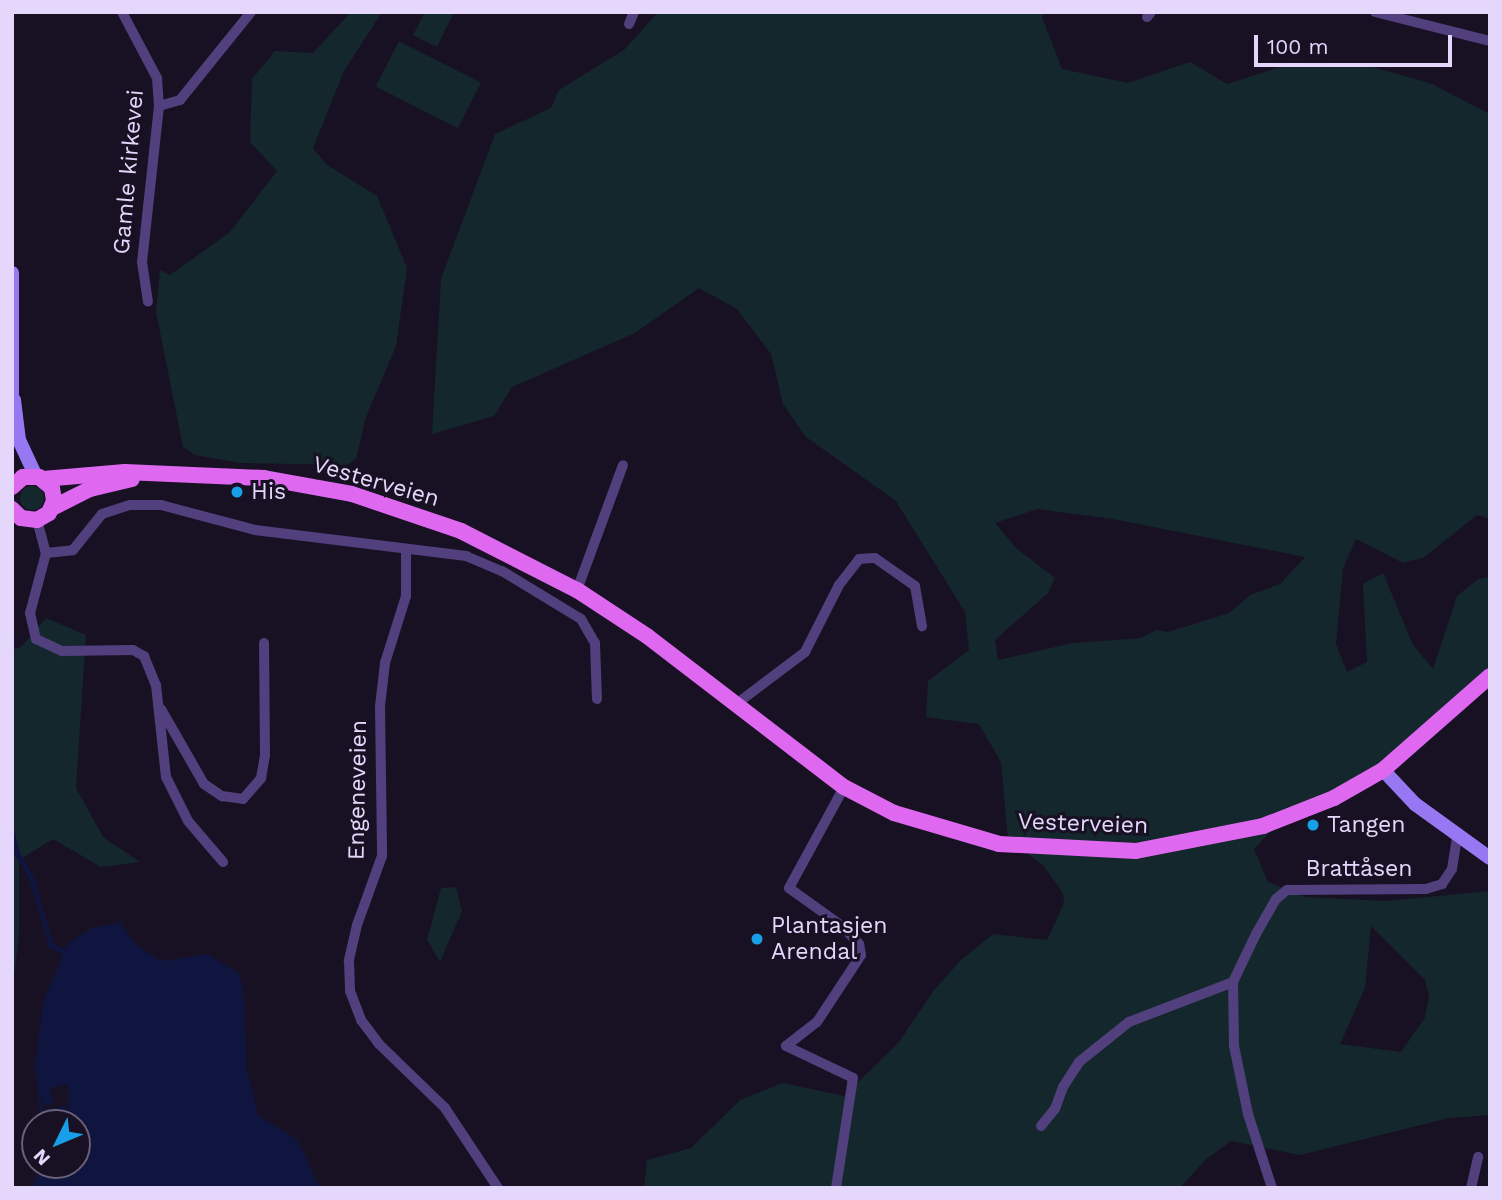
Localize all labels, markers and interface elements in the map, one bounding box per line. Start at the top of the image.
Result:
scale bar [1257,21,1455,65]
text: 100 m [1267,34,1329,59]
street label: Gamle kirkevei [108,89,150,255]
street label: Vesterveien [310,451,442,513]
place label: His [251,478,286,506]
marker: His [229,484,245,500]
street label: Engeneveien [343,720,373,860]
street label: Vesterveien [1017,808,1149,840]
place label: Tangen [1327,811,1406,839]
marker: Tangen [1305,817,1321,833]
street label: Brattåsen [1305,855,1413,883]
place label: Plantasjen Arendal [771,912,888,966]
marker: Plantasjen Arendal [749,931,765,947]
north arrow [21,1109,91,1179]
text: N [29,1144,55,1170]

